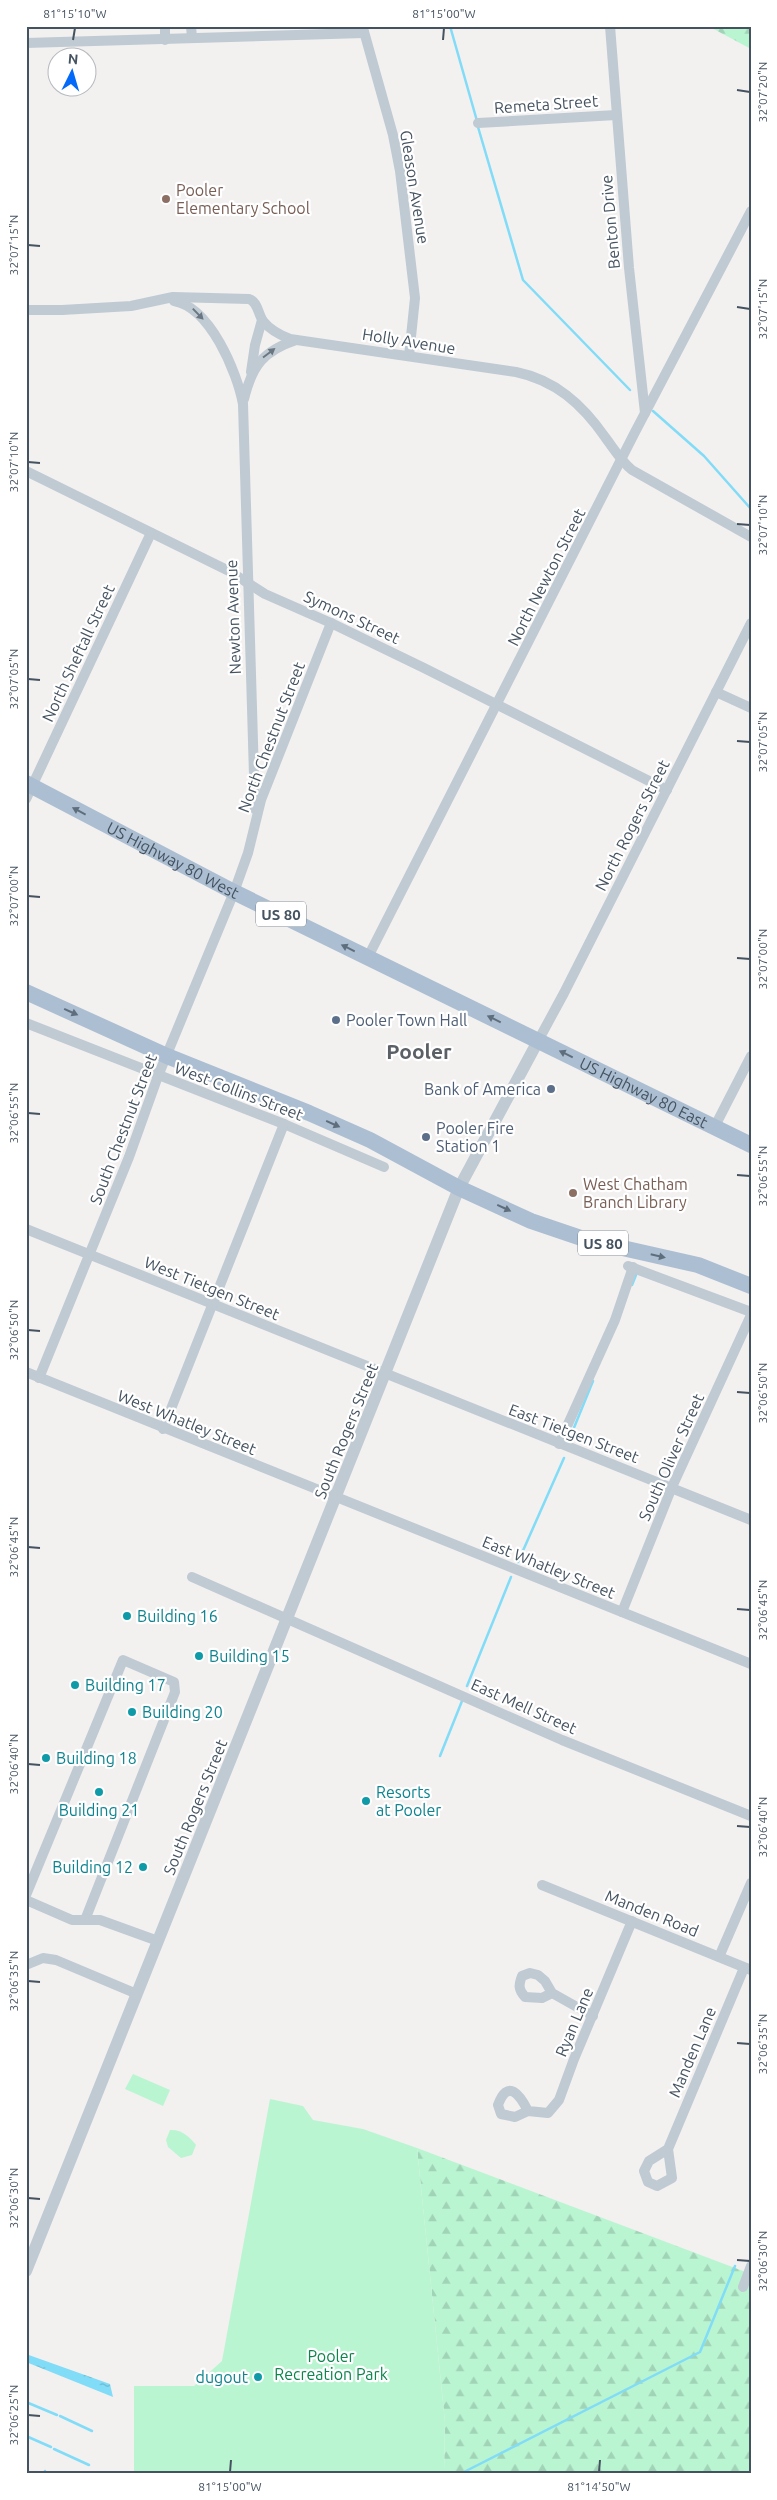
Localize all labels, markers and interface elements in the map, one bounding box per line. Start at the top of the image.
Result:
text: 81°15'10"W [43,7,107,20]
text: 81°15'00"W [412,7,476,20]
north arrow [48,48,98,98]
text: N [67,51,79,67]
text: 32°07'20"N [756,62,769,122]
street label: Remeta Street [493,91,599,117]
street label: Gleason Avenue [397,129,433,245]
street label: Benton Drive [597,174,623,270]
place label: Pooler Elementary School [176,181,310,217]
marker: Pooler Elementary School [160,193,172,205]
text: 32°07'15"N [7,215,20,275]
text: 32°07'15"N [756,279,769,339]
one-way arrow [192,308,204,320]
street label: Holly Avenue [361,325,457,357]
one-way arrow [262,348,276,358]
text: 32°07'10"N [7,432,20,492]
text: 32°07'10"N [756,495,769,555]
street label: North Newton Street [504,505,589,649]
street label: Newton Avenue [222,559,244,675]
street label: North Sheftall Street [38,581,118,725]
street label: Symons Street [301,587,403,647]
text: 32°07'05"N [7,649,20,709]
street label: North Chestnut Street [234,658,308,815]
text: 32°07'05"N [756,712,769,772]
street label: North Rogers Street [591,756,673,894]
one-way arrow [71,807,86,815]
street label: US Highway 80 West [104,818,243,902]
text: 32°07'00"N [7,866,20,926]
road number: US 80 [256,902,306,926]
text: 32°07'00"N [756,929,769,989]
one-way arrow [341,943,355,951]
one-way arrow [64,1008,78,1016]
place label: Pooler Town Hall [346,1011,467,1029]
marker: Pooler Town Hall [330,1014,342,1026]
one-way arrow [487,1015,501,1023]
district label: Pooler [386,1039,452,1063]
street label: South Chestnut Street [86,1050,160,1207]
one-way arrow [559,1050,573,1058]
street label: US Highway 80 East [577,1054,711,1132]
street label: West Collins Street [172,1058,306,1124]
place label: Bank of America [424,1080,541,1098]
text: 32°06'55"N [7,1083,20,1143]
marker: Bank of America [545,1083,557,1095]
place label: Pooler Fire Station 1 [436,1119,514,1155]
one-way arrow [326,1120,340,1128]
marker: Pooler Fire Station 1 [420,1131,432,1143]
text: 32°06'55"N [756,1146,769,1206]
place label: West Chatham Branch Library [583,1175,688,1211]
marker: West Chatham Branch Library [567,1187,579,1199]
one-way arrow [496,1204,511,1212]
road number: US 80 [578,1230,628,1256]
one-way arrow [651,1252,666,1260]
street label: West Tietgen Street [142,1253,283,1324]
text: 32°06'50"N [7,1300,20,1360]
street label: South Rogers Street [311,1360,382,1501]
text: 32°06'50"N [756,1363,769,1423]
street label: West Whatley Street [115,1386,260,1458]
street label: South Oliver Street [635,1390,707,1523]
street label: East Tietgen Street [506,1400,642,1466]
text: 32°06'45"N [7,1517,20,1577]
street label: East Whatley Street [480,1532,619,1602]
text: 32°06'45"N [756,1580,769,1640]
place label: Building 16 [137,1607,218,1625]
marker: Building 16 [121,1610,133,1622]
place label: Building 15 [209,1647,290,1665]
marker: Building 15 [193,1650,205,1662]
street label: East Mell Street [468,1675,580,1738]
place label: Building 17 [85,1676,166,1694]
marker: Building 17 [69,1679,81,1691]
place label: Building 20 [142,1703,223,1721]
marker: Building 20 [126,1706,138,1718]
text: 32°06'40"N [7,1734,20,1794]
street label: South Rogers Street [160,1736,231,1877]
place label: Building 18 [56,1749,137,1767]
marker: Building 18 [40,1752,52,1764]
place label: Resorts at Pooler [376,1783,441,1819]
marker: Building 21 [93,1786,105,1798]
marker: Resorts at Pooler [360,1795,372,1807]
text: 32°06'40"N [756,1797,769,1857]
place label: Building 21 [59,1801,139,1819]
place label: Building 12 [52,1858,133,1876]
marker: Building 12 [137,1861,149,1873]
street label: Manden Road [603,1886,701,1940]
text: 32°06'35"N [7,1951,20,2011]
street label: Ryan Lane [551,1985,597,2059]
street label: Manden Lane [665,2004,719,2100]
text: 32°06'35"N [756,2014,769,2074]
text: 32°06'30"N [7,2168,20,2228]
text: 32°06'30"N [756,2231,769,2291]
park label: Pooler Recreation Park [274,2347,388,2383]
place label: dugout [196,2368,249,2386]
marker: dugout [252,2371,264,2383]
text: 32°06'25"N [7,2385,20,2445]
text: 81°15'00"W [198,2480,262,2493]
text: 81°14'50"W [567,2480,631,2493]

